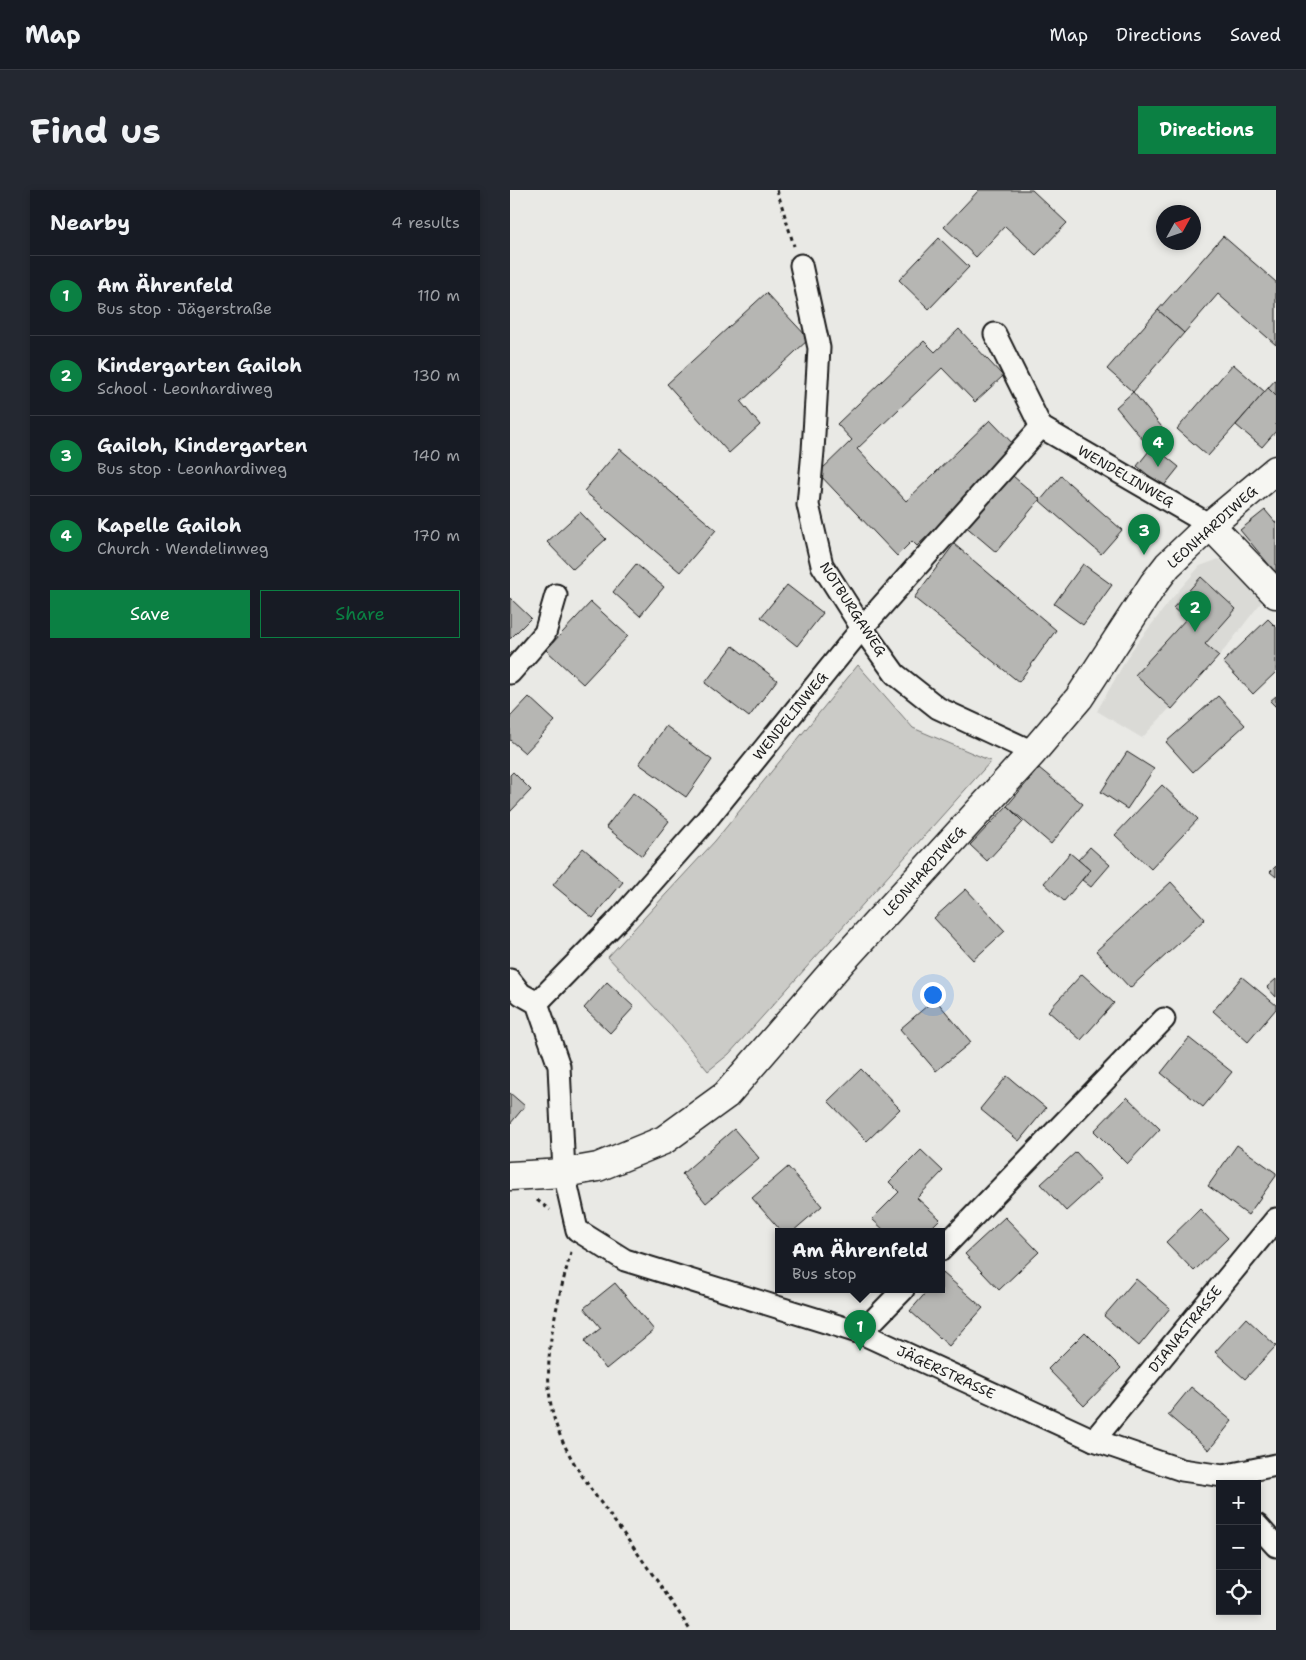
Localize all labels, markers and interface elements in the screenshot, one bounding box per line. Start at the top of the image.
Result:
text: Map [25,19,81,51]
text: Map [1050,23,1088,47]
text: Directions [1116,23,1202,47]
text: Saved [1230,23,1281,47]
button: Directions [1138,106,1276,154]
text: Find us [30,107,161,154]
north arrow [1156,205,1201,250]
text: Nearby [50,209,130,237]
text: 4 results [391,212,460,233]
text: Am Ährenfeld [97,273,233,298]
text: 1 [62,285,70,306]
text: 110 m [417,285,460,306]
text: Bus stop · Jägerstraße [97,298,272,319]
text: Kindergarten Gailoh [97,353,302,378]
text: 2 [60,365,72,386]
text: 130 m [413,365,460,386]
text: School · Leonhardiweg [97,378,273,399]
pin: 4 [1142,426,1174,467]
text: Gailoh, Kindergarten [97,433,308,458]
street label: WENDELINWEG [1074,441,1178,511]
text: 3 [60,445,72,466]
text: 140 m [413,445,460,466]
text: Bus stop · Leonhardiweg [97,458,287,479]
street label: LEONHARDIWEG [1163,481,1261,572]
text: Kapelle Gailoh [97,513,242,538]
pin: 3 [1128,514,1160,555]
text: 4 [60,525,72,546]
text: 170 m [413,525,460,546]
text: Church · Wendelinweg [97,538,269,559]
street label: NOTBURGAWEG [816,558,890,660]
button: Save [50,590,250,638]
button: Share [260,590,460,638]
pin: 2 [1179,591,1211,632]
street label: WENDELINWEG [749,668,831,764]
street label: LEONHARDIWEG [879,822,970,920]
your location [920,982,946,1008]
popup [775,1228,945,1293]
text: Am Ährenfeld [792,1238,928,1263]
text: Bus stop [792,1263,856,1284]
street label: DIANASTRASSE [1144,1282,1226,1376]
pin: 1 [844,1310,876,1351]
street label: JÄGERSTRASSE [894,1341,998,1403]
map controls [1216,1480,1261,1615]
button: + [1216,1480,1261,1525]
button: − [1216,1525,1261,1570]
button: locate [1216,1570,1261,1615]

